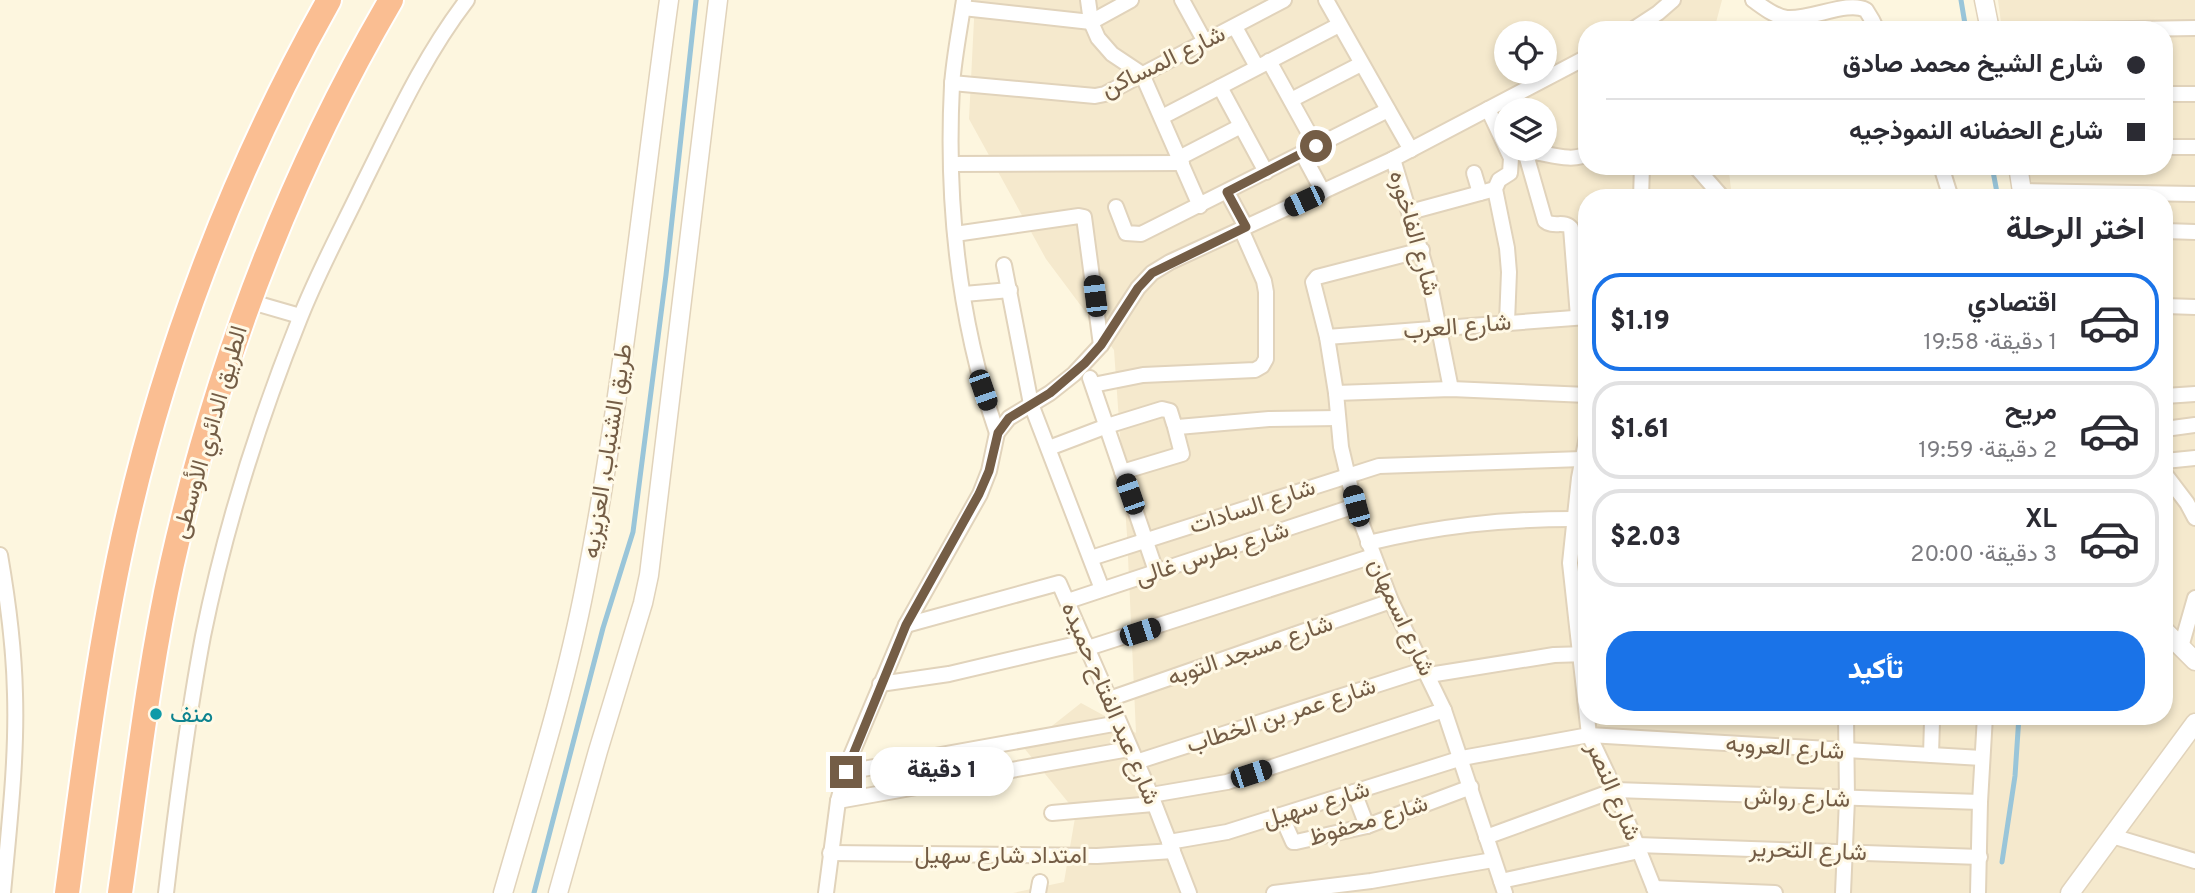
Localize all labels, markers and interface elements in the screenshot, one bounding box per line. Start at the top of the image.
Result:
street label: شارع المساكن [1097,20,1231,106]
map controls [1494,21,1557,161]
button: locate [1494,21,1557,84]
text: شارع الشيخ محمد صادق [1843,49,2103,82]
button: layers [1494,98,1557,161]
text: شارع الحضانه النموذجيه [1849,116,2103,149]
route start [1300,130,1332,162]
street label: شارع الفاخوره [1381,167,1445,300]
car [1281,183,1328,219]
text: اختر الرحلة [2006,211,2145,251]
car [1083,274,1108,318]
text: اقتصادي [1968,288,2057,321]
icon: car [2078,291,2141,354]
text: $1.19 [1610,306,1670,339]
street label: شارع العرب [1402,308,1513,348]
street label: الطريق الدائري الأوسطى [165,322,258,543]
text: 1 دقيقة · 19:58 [1923,329,2057,358]
street label: طريق الشنباب, العزيزيه [577,342,641,561]
car [967,367,1000,413]
text: مريح [2005,396,2057,429]
icon: car [2078,399,2141,462]
text: $1.61 [1610,414,1670,447]
text: 2 دقيقة · 19:59 [1918,437,2057,466]
car [1114,471,1147,517]
street label: شارع السادات [1186,473,1320,542]
car [1341,483,1372,529]
text: XL [2025,504,2057,537]
icon: car [2078,507,2141,570]
street label: شارع بطرس غالى [1132,516,1293,594]
text: $2.03 [1610,522,1681,555]
text: 3 دقيقة · 20:00 [1910,541,2057,570]
street label: شارع اسمهان [1360,554,1441,682]
street label: شارع عبد الفتاح حميده [1053,598,1165,810]
street label: شارع مسجد التوبه [1164,610,1337,694]
car [1117,616,1164,648]
button: تأكيد [1606,631,2145,711]
street label: شارع عمر بن الخطاب [1183,672,1380,762]
place label: منف [170,701,213,731]
marker: منف [148,706,164,722]
street label: شارع العروبه [1724,730,1845,768]
street label: شارع النصر [1578,737,1646,846]
callout: 1 دقيقة [870,748,1014,796]
route end [830,756,862,788]
text: 1 دقيقة [907,757,977,786]
car [1228,758,1275,790]
street label: شارع سهيل [1259,775,1374,836]
street label: شارع رواش [1743,782,1851,816]
street label: شارع محفوظ [1305,790,1432,854]
street label: شارع التحرير [1747,835,1868,869]
street label: امتداد شارع سهيل [915,842,1087,872]

